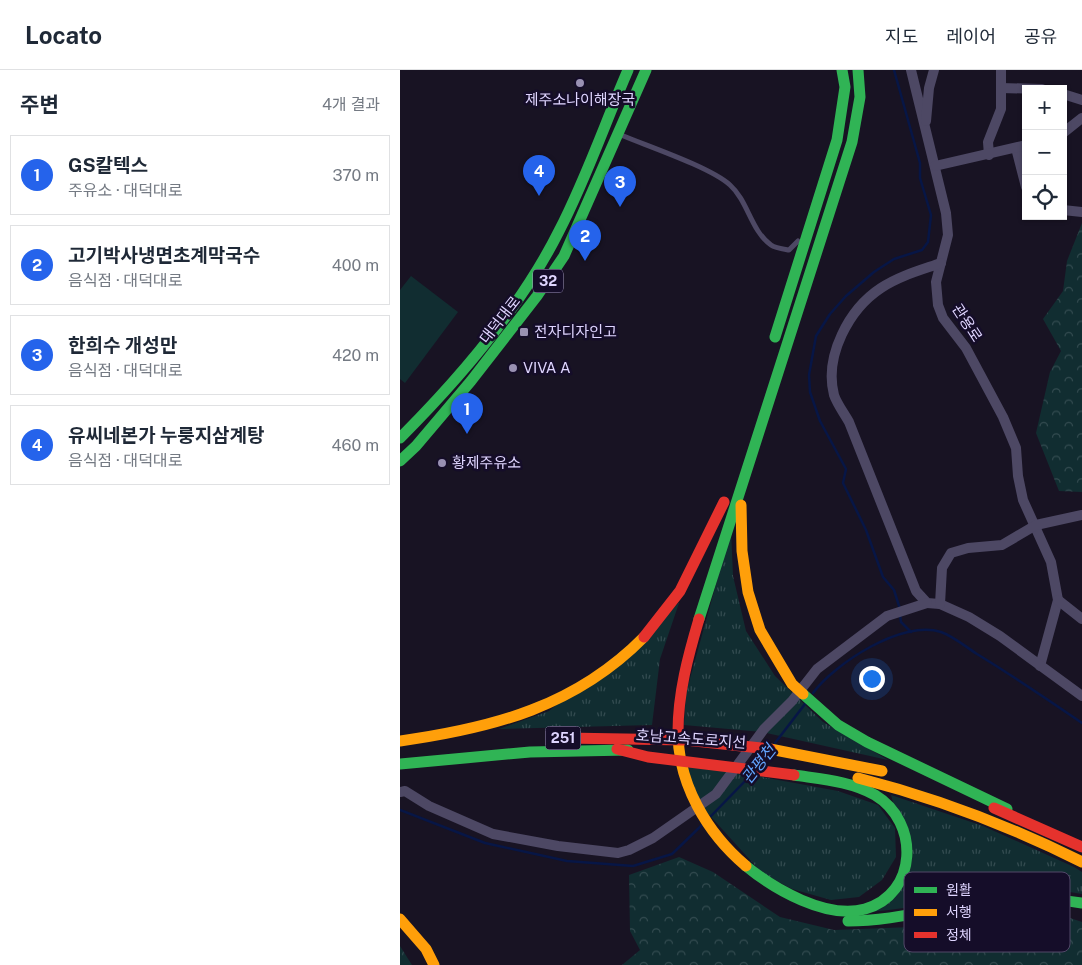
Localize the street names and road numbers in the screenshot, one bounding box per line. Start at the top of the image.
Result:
road number: 32 [533,270,563,292]
street label: 대덕대로 [476,293,523,347]
street label: 관용로 [949,301,986,345]
road number: 251 [546,726,580,750]
street label: 호남고속도로지선 [635,726,747,751]

